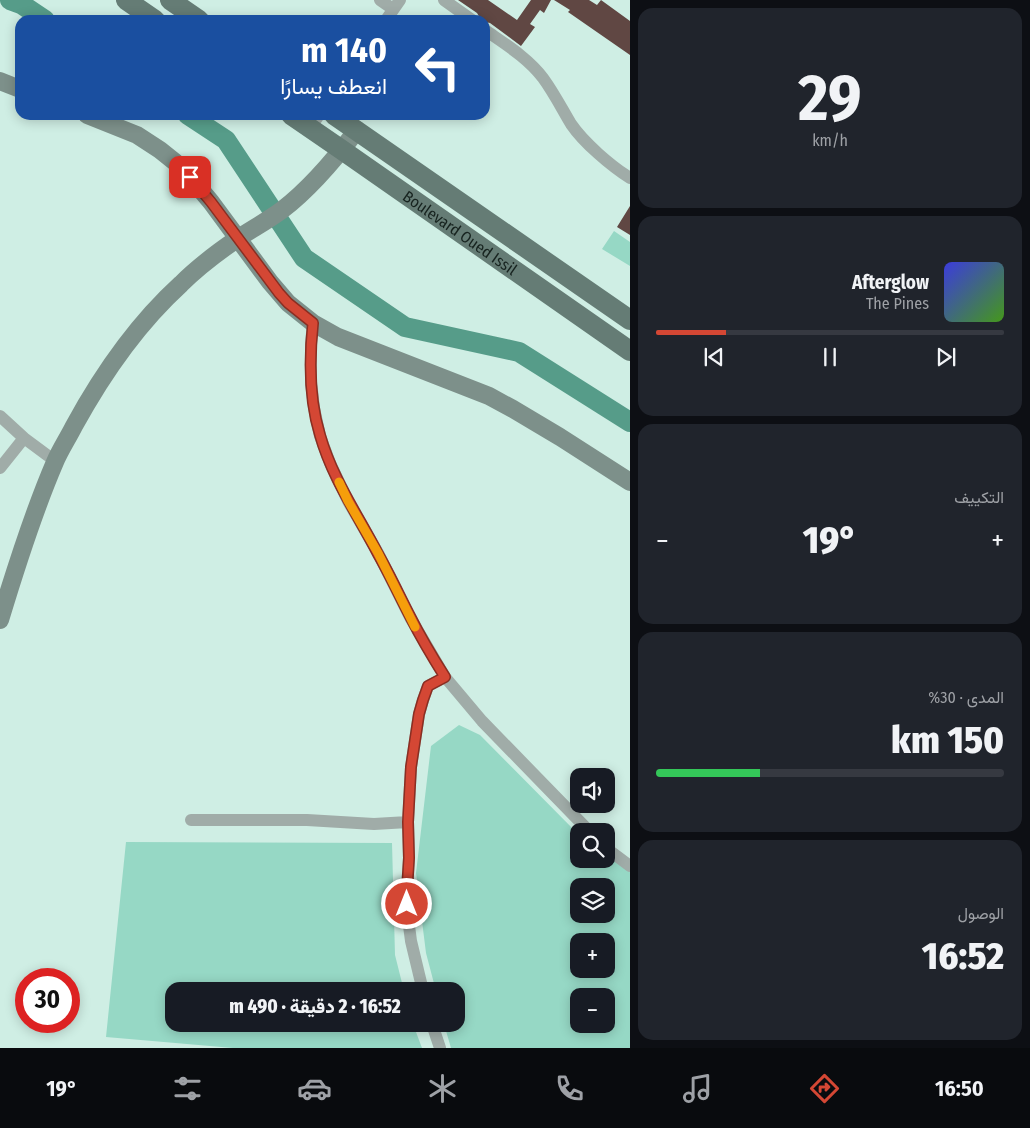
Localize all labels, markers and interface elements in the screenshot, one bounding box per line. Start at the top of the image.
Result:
text: 140 m [301,29,387,71]
icon: left [405,35,470,100]
text: 29 [798,59,862,137]
text: انعطف يسارًا [280,73,387,100]
text: km/h [812,131,848,150]
pin [169,156,211,198]
icon: arrive [176,163,204,191]
street label: Boulevard Oued Issil [399,187,521,279]
text: Afterglow [852,271,929,294]
text: The Pines [866,294,929,313]
icon: previous [700,343,728,371]
icon: pause [816,343,844,371]
icon: next [932,343,960,371]
text: التكييف [954,488,1004,507]
text: 19° [803,517,857,563]
text: − [656,524,669,557]
text: + [991,524,1004,557]
text: المدى · 30% [928,688,1004,707]
text: 150 km [891,717,1004,763]
map controls [570,768,615,1033]
button: sound [570,768,615,813]
button: search [570,823,615,868]
position arrow [380,877,432,929]
button: layers [570,878,615,923]
text: الوصول [958,904,1004,923]
button: + [570,933,615,978]
text: 16:52 [922,933,1004,979]
speed limit sign: 30 [15,968,80,1033]
button: − [570,988,615,1033]
text: 16:52 · 2 دقيقة · 490 m [229,995,401,1018]
icon: filters [170,1071,205,1106]
icon: car [297,1071,332,1106]
icon: climate [425,1071,460,1106]
icon: phone [552,1071,587,1106]
icon: music [680,1071,715,1106]
icon: directions [807,1071,842,1106]
text: 19° [46,1075,77,1102]
text: 16:50 [935,1075,984,1102]

